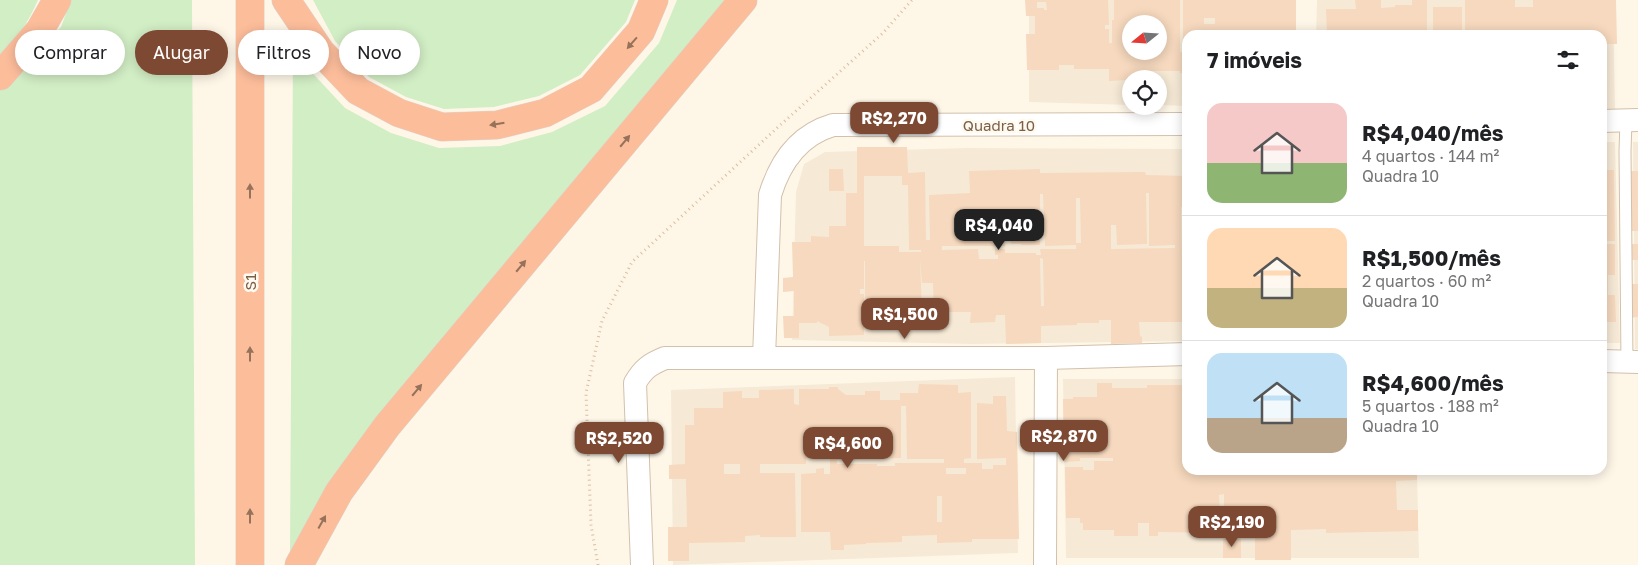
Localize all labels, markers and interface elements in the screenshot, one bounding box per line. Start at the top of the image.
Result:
north arrow [1122,15,1168,60]
map controls [1122,15,1167,115]
chip: Comprar [15,30,125,75]
chip: Alugar [135,30,228,75]
chip: Filtros [238,30,329,75]
chip: Novo [339,30,420,75]
one-way arrow [626,36,637,49]
icon: filters [1554,46,1582,74]
text: 7 imóveis [1207,47,1302,73]
button: locate [1122,70,1167,115]
pin: R$2,270 [848,102,940,144]
text: R$2,270 [861,108,927,128]
street label: Quadra 10 [963,116,1035,134]
one-way arrow [489,120,505,128]
text: R$4,040/mês [1362,120,1504,146]
icon: home [1247,123,1307,183]
one-way arrow [620,135,631,148]
text: 4 quartos · 144 m² [1362,146,1499,166]
text: Quadra 10 [1362,166,1439,186]
one-way arrow [246,183,254,199]
pin: R$4,040 [953,208,1045,251]
text: R$4,040 [965,215,1033,235]
text: R$1,500/mês [1362,245,1501,271]
icon: home [1247,248,1307,308]
one-way arrow [515,260,527,272]
text: 2 quartos · 60 m² [1362,271,1491,291]
street label: S1 [241,274,259,290]
text: Quadra 10 [1362,291,1439,311]
pin: R$1,500 [859,298,951,340]
text: R$1,500 [872,304,938,324]
one-way arrow [246,346,254,362]
text: R$4,600/mês [1362,370,1504,396]
icon: home [1247,373,1307,433]
one-way arrow [411,384,422,397]
text: 5 quartos · 188 m² [1362,396,1499,416]
text: Quadra 10 [1362,416,1439,436]
pin: R$2,870 [1018,420,1110,462]
pin: R$2,520 [573,422,665,464]
pin: R$4,600 [802,426,894,469]
text: R$2,870 [1031,426,1097,446]
text: R$2,520 [586,428,652,448]
text: R$4,600 [814,433,882,453]
pin: R$2,190 [1186,506,1278,548]
one-way arrow [246,508,254,524]
text: R$2,190 [1199,512,1265,532]
one-way arrow [318,515,326,530]

